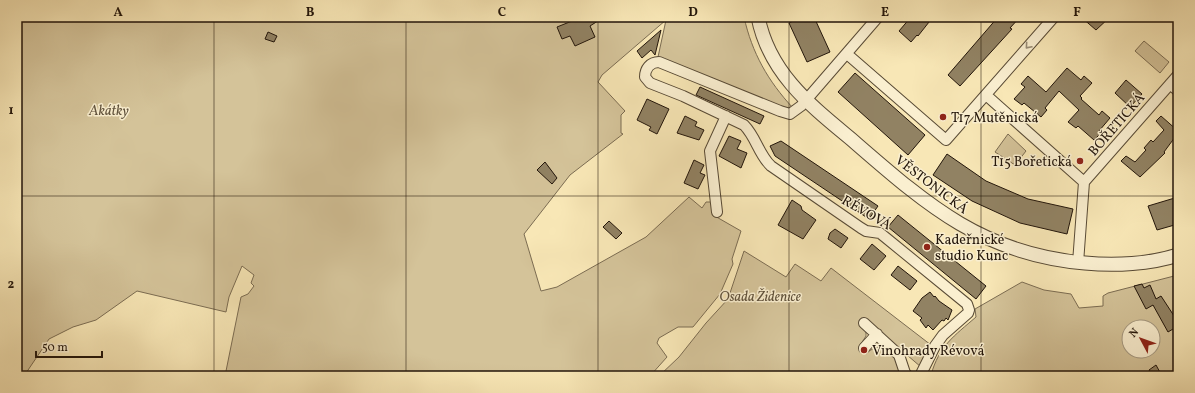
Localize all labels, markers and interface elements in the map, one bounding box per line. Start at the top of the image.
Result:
text: A [113,4,123,22]
text: B [306,4,315,22]
text: C [498,4,506,22]
text: D [688,4,698,22]
text: E [881,4,889,22]
text: F [1073,4,1081,22]
one-way arrow [1025,41,1033,49]
street label: BOŘETICKÁ [1084,89,1150,161]
text: 1 [8,102,14,120]
park label: Akátky [88,102,130,121]
place label: T17 Mutěnická [951,109,1039,128]
marker: T17 Mutěnická [938,112,948,122]
street label: VĚSTONICKÁ [891,151,972,219]
place label: T15 Bořetická [991,153,1072,172]
marker: T15 Bořetická [1075,156,1085,166]
street label: RÉVOVÁ [838,191,895,235]
place label: Kadeřnické studio Kunc [935,231,1008,266]
marker: Kadeřnické studio Kunc [922,242,932,252]
text: 2 [8,276,15,294]
park label: Osada Židenice [719,287,801,307]
north arrow [1121,319,1161,359]
text: N [1126,325,1143,341]
scale bar [36,333,102,359]
text: 50 m [42,340,68,356]
place label: Vinohrady Révová [872,342,985,361]
marker: Vinohrady Révová [859,345,869,355]

